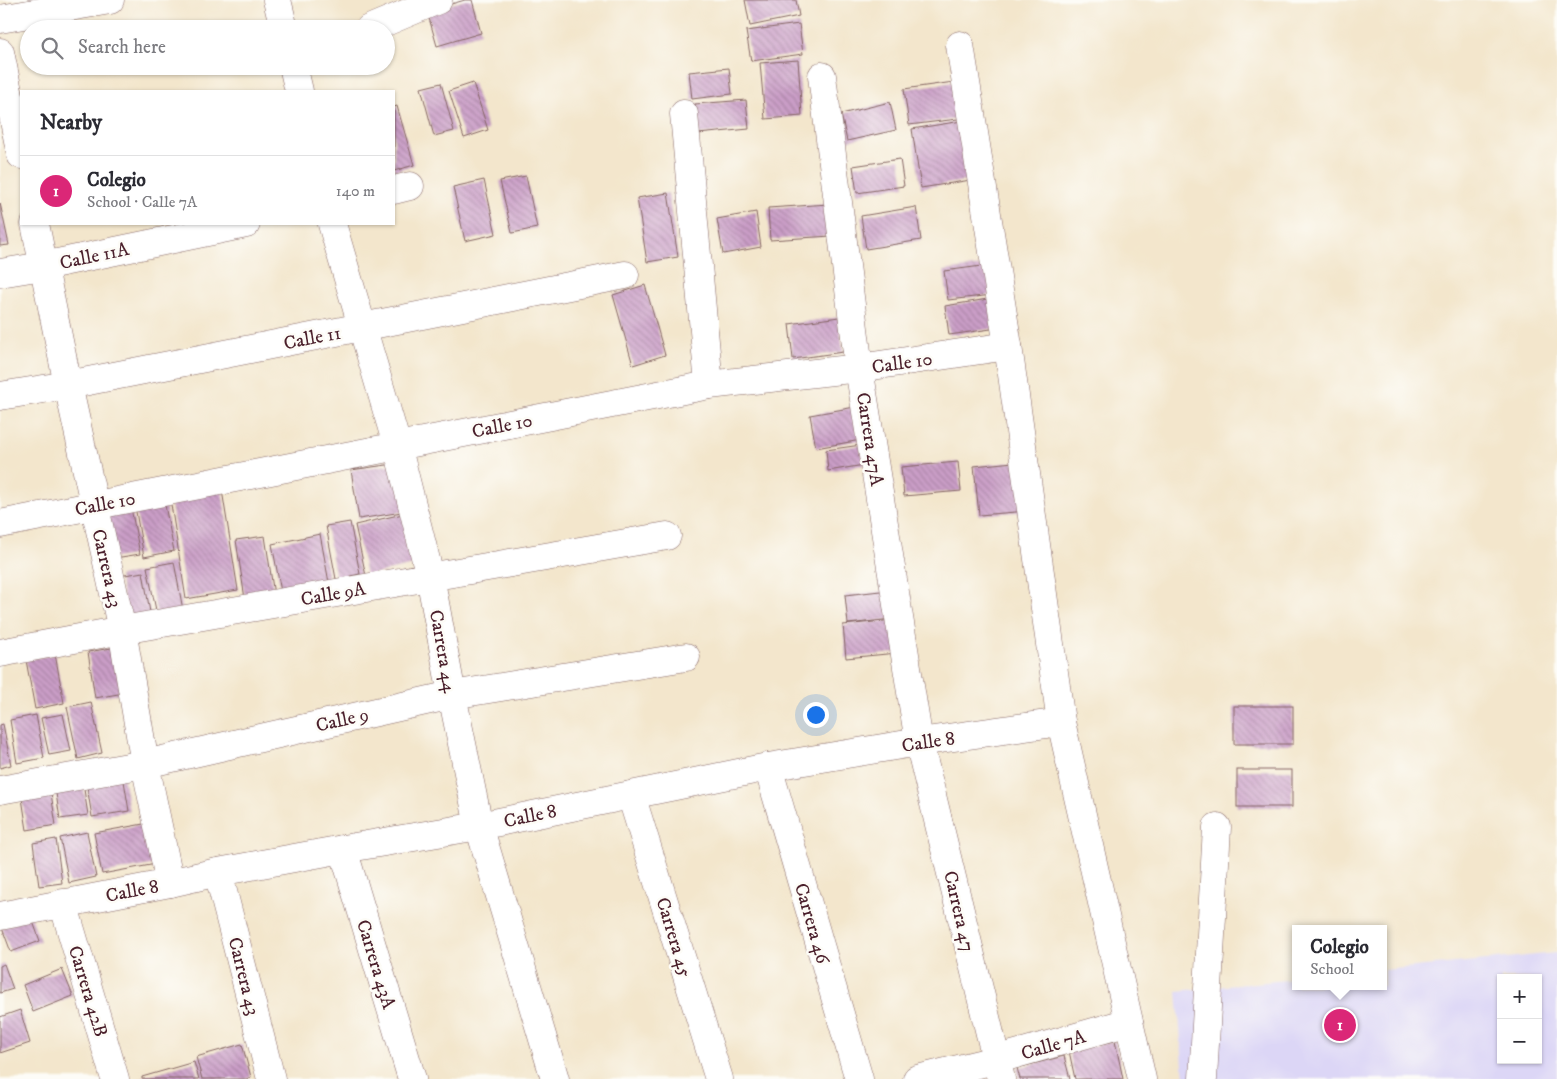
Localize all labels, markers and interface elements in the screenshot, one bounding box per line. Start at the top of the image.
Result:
search box [20,20,395,75]
icon: search [38,34,66,62]
text: Search here [78,36,166,59]
text: Nearby [40,110,102,136]
text: Colegio [87,169,146,192]
text: 1 [53,181,59,201]
text: 140 m [336,181,375,201]
text: School · Calle 7A [87,192,197,212]
street label: Calle 11A [58,238,132,275]
street label: Calle 11 [282,322,343,355]
street label: Calle 10 [870,348,934,379]
street label: Carrera 47A [851,391,888,489]
street label: Calle 10 [470,409,534,444]
street label: Calle 10 [73,487,137,522]
street label: Carrera 43 [86,527,127,610]
street label: Calle 9A [299,577,368,611]
street label: Carrera 44 [424,608,461,696]
your location [803,702,829,728]
street label: Calle 9 [314,703,371,738]
street label: Calle 8 [900,727,956,758]
street label: Calle 8 [502,800,559,833]
street label: Carrera 47 [938,869,979,954]
street label: Calle 8 [104,875,161,908]
street label: Carrera 46 [789,880,834,967]
street label: Carrera 45 [651,895,697,981]
street label: Carrera 43A [351,917,400,1013]
popup [1292,925,1387,990]
street label: Carrera 43 [223,935,264,1018]
text: Colegio [1310,936,1369,959]
street label: Carrera 42B [63,943,112,1040]
text: School [1310,959,1354,979]
map controls [1497,974,1542,1064]
button: + [1497,974,1542,1019]
pin: 1 [1324,1006,1356,1044]
button: − [1497,1019,1542,1064]
street label: Calle 7A [1018,1025,1089,1066]

